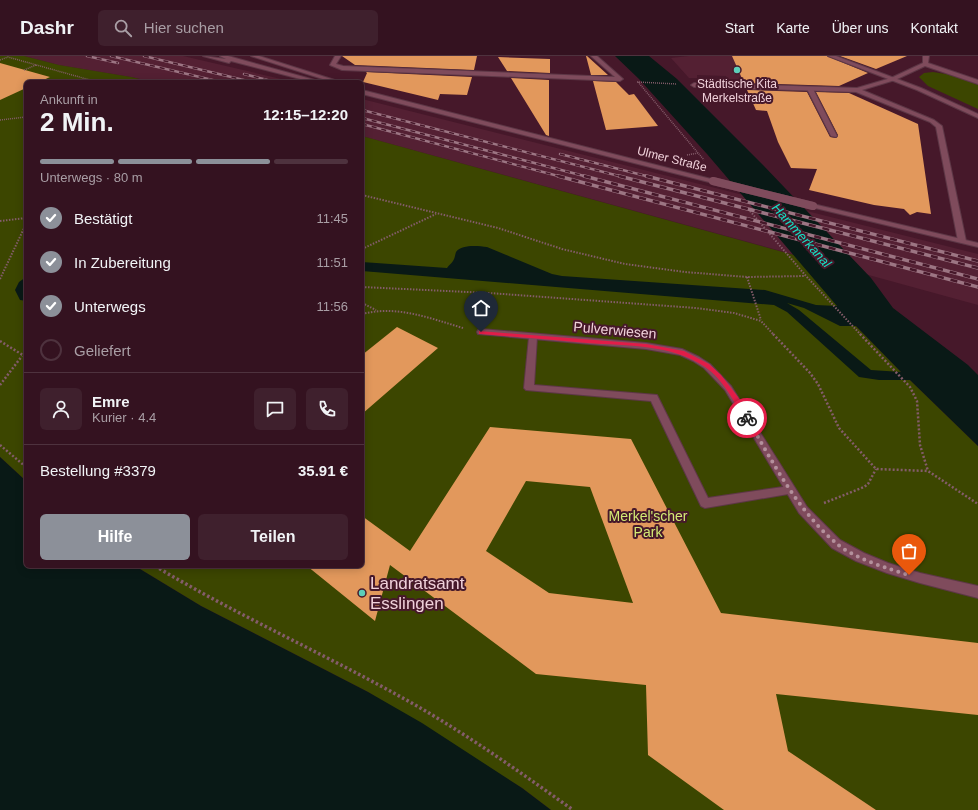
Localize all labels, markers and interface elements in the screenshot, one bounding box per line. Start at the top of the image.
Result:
search box [98,10,378,46]
text: Dashr [20,17,74,38]
icon: search [112,17,134,39]
text: Hier suchen [144,19,224,36]
text: Start [725,20,754,36]
text: Karte [776,20,810,36]
text: Über uns [832,20,889,36]
text: Kontakt [911,20,958,36]
marker: Städtische Kita Merkelstraße [732,65,742,75]
place label: Städtische Kita Merkelstraße [697,77,777,105]
text: Ankunft in [40,92,98,107]
text: 12:15–12:20 [263,106,348,123]
text: 2 Min. [40,107,114,137]
street label: Ulmer Straße [636,144,709,175]
text: Unterwegs · 80 m [40,170,143,185]
water label: Hammerkanal [769,200,835,271]
icon: check [40,207,62,229]
text: Bestätigt [74,210,132,227]
text: 11:45 [316,211,348,226]
icon: check [40,251,62,273]
text: In Zubereitung [74,254,171,271]
text: 11:51 [316,255,348,270]
pin [464,291,498,332]
icon: check [40,295,62,317]
icon: home [470,297,492,319]
text: Unterwegs [74,298,146,315]
text: 11:56 [316,299,348,314]
street label: Pulverwiesen [573,318,657,342]
text: Geliefert [74,342,131,359]
button: person [40,388,82,430]
button: chat [254,388,296,430]
button: phone [306,388,348,430]
text: Emre [92,393,130,410]
courier [727,398,767,438]
icon: bike [736,407,758,429]
text: Kurier · 4.4 [92,410,156,425]
text: Bestellung #3379 [40,462,156,479]
text: 35.91 € [298,462,348,479]
park label: Merkel'scher Park [609,508,688,540]
button: Hilfe [40,514,190,560]
button: Teilen [198,514,348,560]
pin [892,534,926,575]
icon: bag [898,540,920,562]
place label: Landratsamt Esslingen [370,574,465,613]
marker: Landratsamt Esslingen [357,588,367,598]

